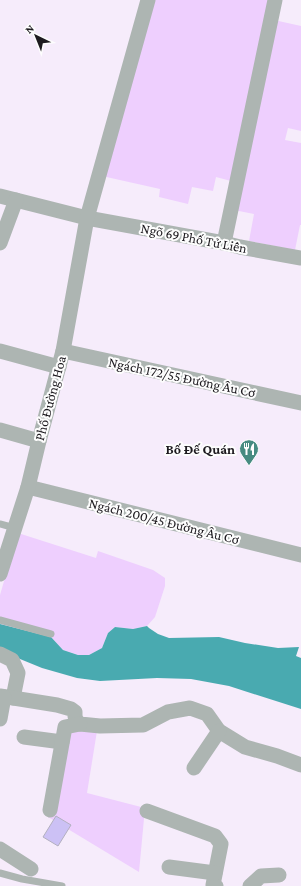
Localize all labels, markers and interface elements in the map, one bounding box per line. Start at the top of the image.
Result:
north arrow [16,16,56,56]
text: N [22,21,36,36]
street label: Ngõ 69 Phố Tử Liên [140,220,249,256]
street label: Phố Đường Hoa [31,353,69,442]
street label: Ngách 172/55 Đường Âu Cơ [107,354,257,400]
restaurant icon: Bố Đế Quán [238,438,260,466]
place label: Bố Đế Quán [165,441,235,457]
street label: Ngách 200/45 Đường Âu Cơ [87,495,241,547]

